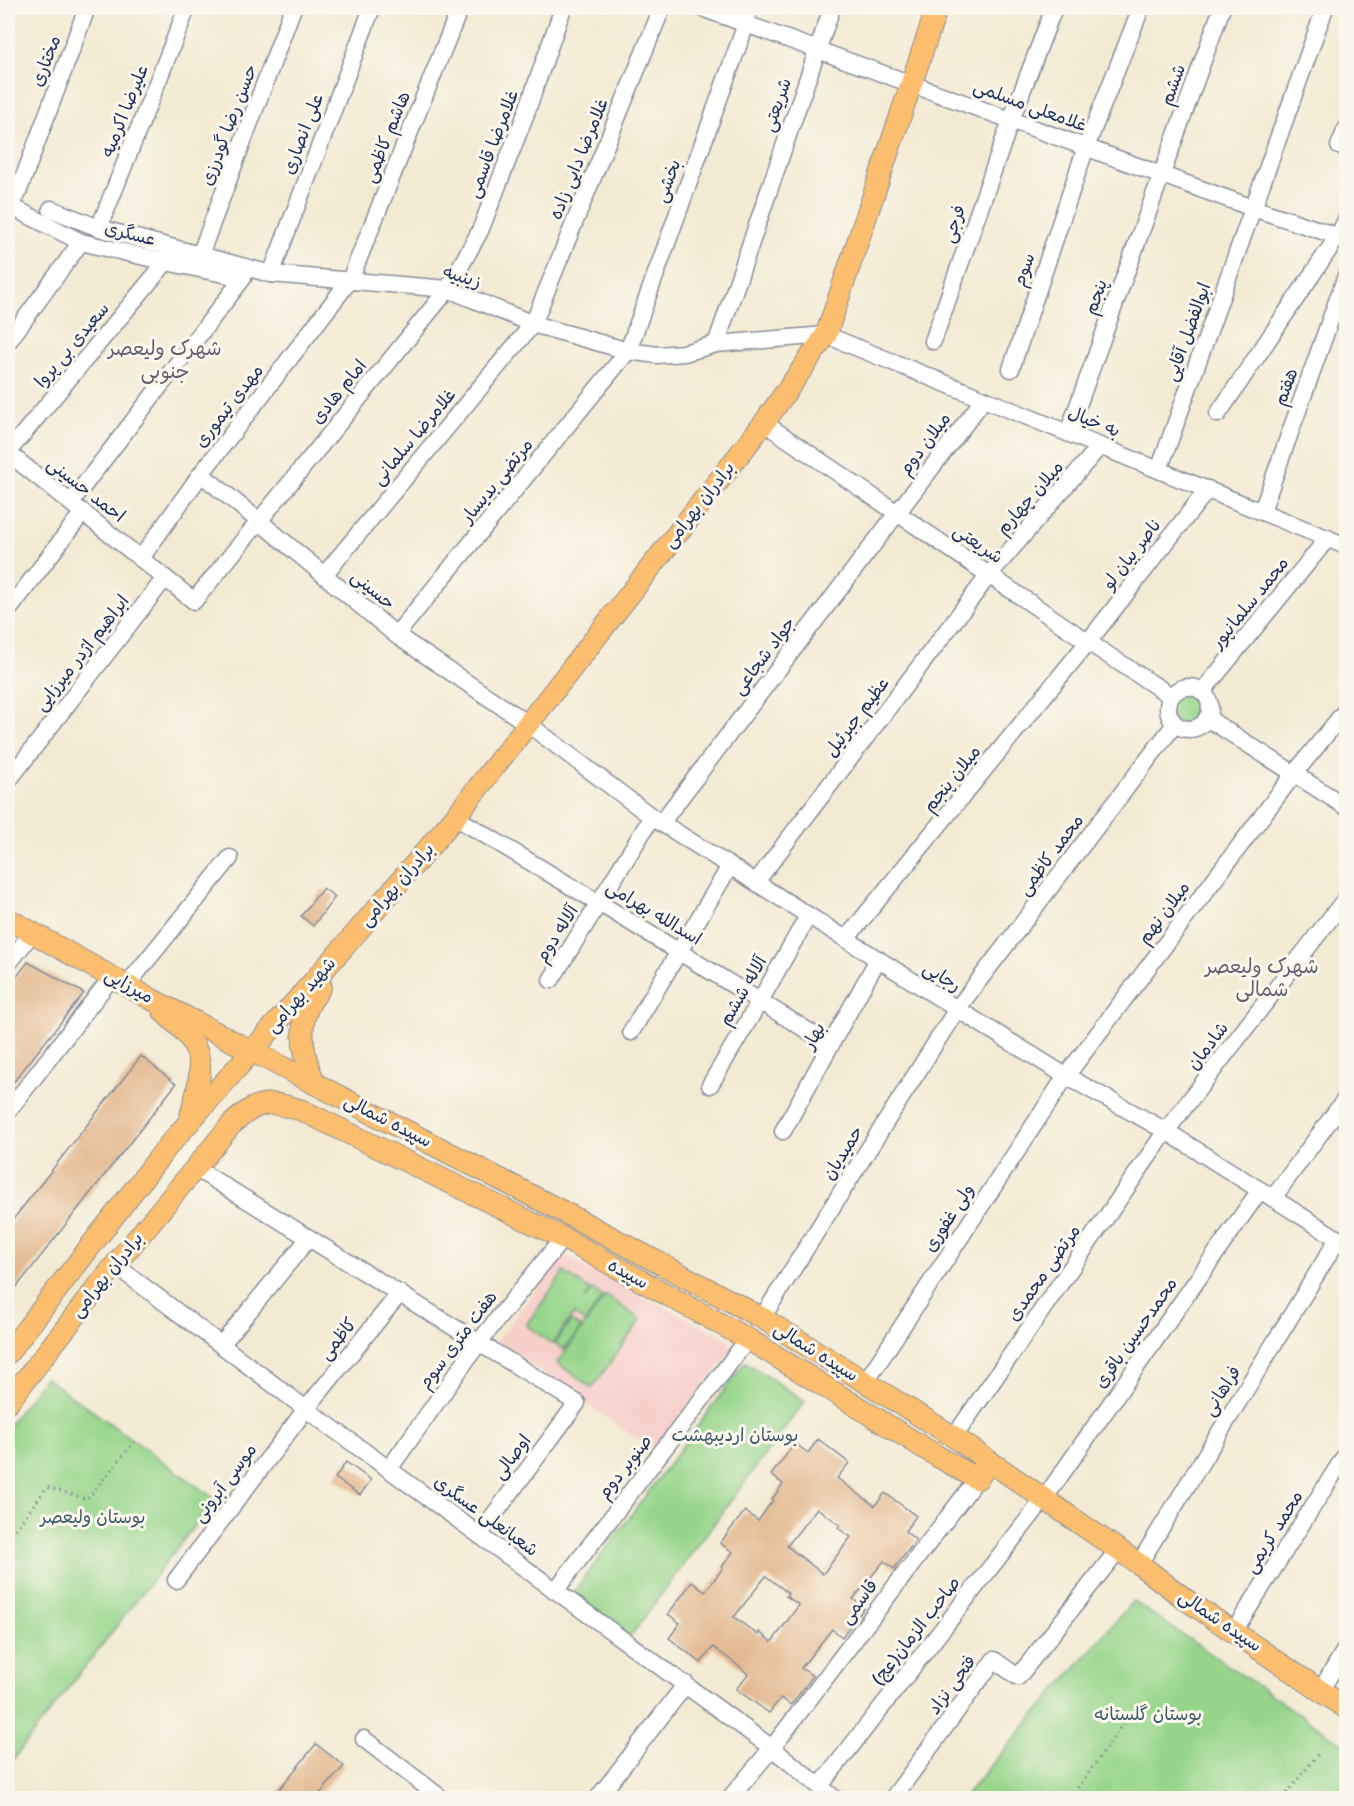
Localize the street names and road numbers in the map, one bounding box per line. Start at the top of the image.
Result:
street label: مختاری [27,32,65,90]
street label: ششم [1156,61,1193,110]
street label: علیرضا اکرمیه [97,62,153,160]
street label: حسن رضا گودرزی [196,62,262,188]
street label: شریعتی [758,75,796,135]
street label: غلامعلی مسلمی [970,76,1090,136]
street label: غلامرضا قاسمی [463,87,523,201]
street label: هاشم کاظمی [359,88,418,187]
street label: علی انصاری [278,91,328,177]
street label: غلامرضا دایی زاده [545,95,613,223]
street label: بخشی [651,157,685,205]
street label: فرجی [938,202,970,246]
street label: عسگری [102,218,158,250]
street label: سوم [1009,250,1042,291]
street label: زینبیه [440,261,484,293]
street label: پنجم [1080,276,1115,319]
street label: ابوالفضل آقایی [1160,280,1216,384]
street label: سعیدی بی پروا [30,298,114,392]
street label: امام هادی [307,356,374,430]
street label: مهدی تیموری [190,360,268,452]
street label: هفتم [1270,365,1305,410]
street label: غلامرضا سلمانی [368,385,460,489]
street label: به خیال [1065,402,1123,442]
street label: میلان دوم [895,409,958,481]
street label: مرتضی بدیسار [455,435,537,529]
street label: احمد حسینی [43,453,129,527]
street label: میلان چهارم [992,457,1070,541]
street label: برادران بهرامی [659,458,739,552]
street label: ناصر بیان لو [1097,515,1167,595]
street label: شریعتی [949,520,1007,568]
street label: محمد سلمانپور [1206,553,1294,655]
street label: حسینی [347,566,399,614]
street label: ابراهیم اژدر میرزایی [30,591,136,717]
street label: جواد شجاعی [728,613,800,699]
street label: عظیم جبرئیل [820,673,896,763]
street label: میلان پنجم [919,741,988,819]
street label: محمد کاظمی [1014,810,1088,900]
street label: برادران بهرامی [355,839,439,931]
street label: اسدالله بهرامی [602,876,706,950]
street label: میلان نهم [1134,878,1197,950]
street label: آلاله دوم [531,900,586,968]
street label: آلاله ششم [715,951,775,1031]
street label: شهید بهرامی [262,953,340,1037]
street label: رجایی [919,957,965,997]
street label: میرزایی [101,964,157,1008]
street label: شادمان [1183,1018,1233,1074]
street label: بهار [797,1019,830,1055]
street label: سپیده شمالی [340,1090,435,1153]
street label: حمیدیان [818,1122,868,1184]
street label: ولی غفوری [919,1180,979,1256]
street label: مرتضی محمدی [1003,1221,1085,1325]
street label: برادران بهرامی [66,1228,148,1322]
street label: سپیده [604,1254,652,1294]
street label: محمدحسین باقری [1090,1274,1182,1392]
street label: هفت متری سوم [414,1287,504,1395]
street label: کاظمی [315,1314,361,1364]
street label: سپیده شمالی [769,1318,862,1387]
street label: فراهانی [1199,1362,1245,1420]
street label: اوصالی [488,1431,536,1483]
street label: صنوبر دوم [593,1431,659,1505]
street label: موسی آبرونی [189,1439,261,1527]
street label: شعبانعلی عسگری [430,1471,542,1561]
street label: محمد کریمی [1240,1487,1308,1577]
street label: صاحب الزمان(عج) [867,1573,966,1690]
street label: قاسمی [836,1576,882,1628]
street label: سپیده شمالی [1174,1586,1265,1657]
street label: فتحی نزاد [924,1651,980,1719]

